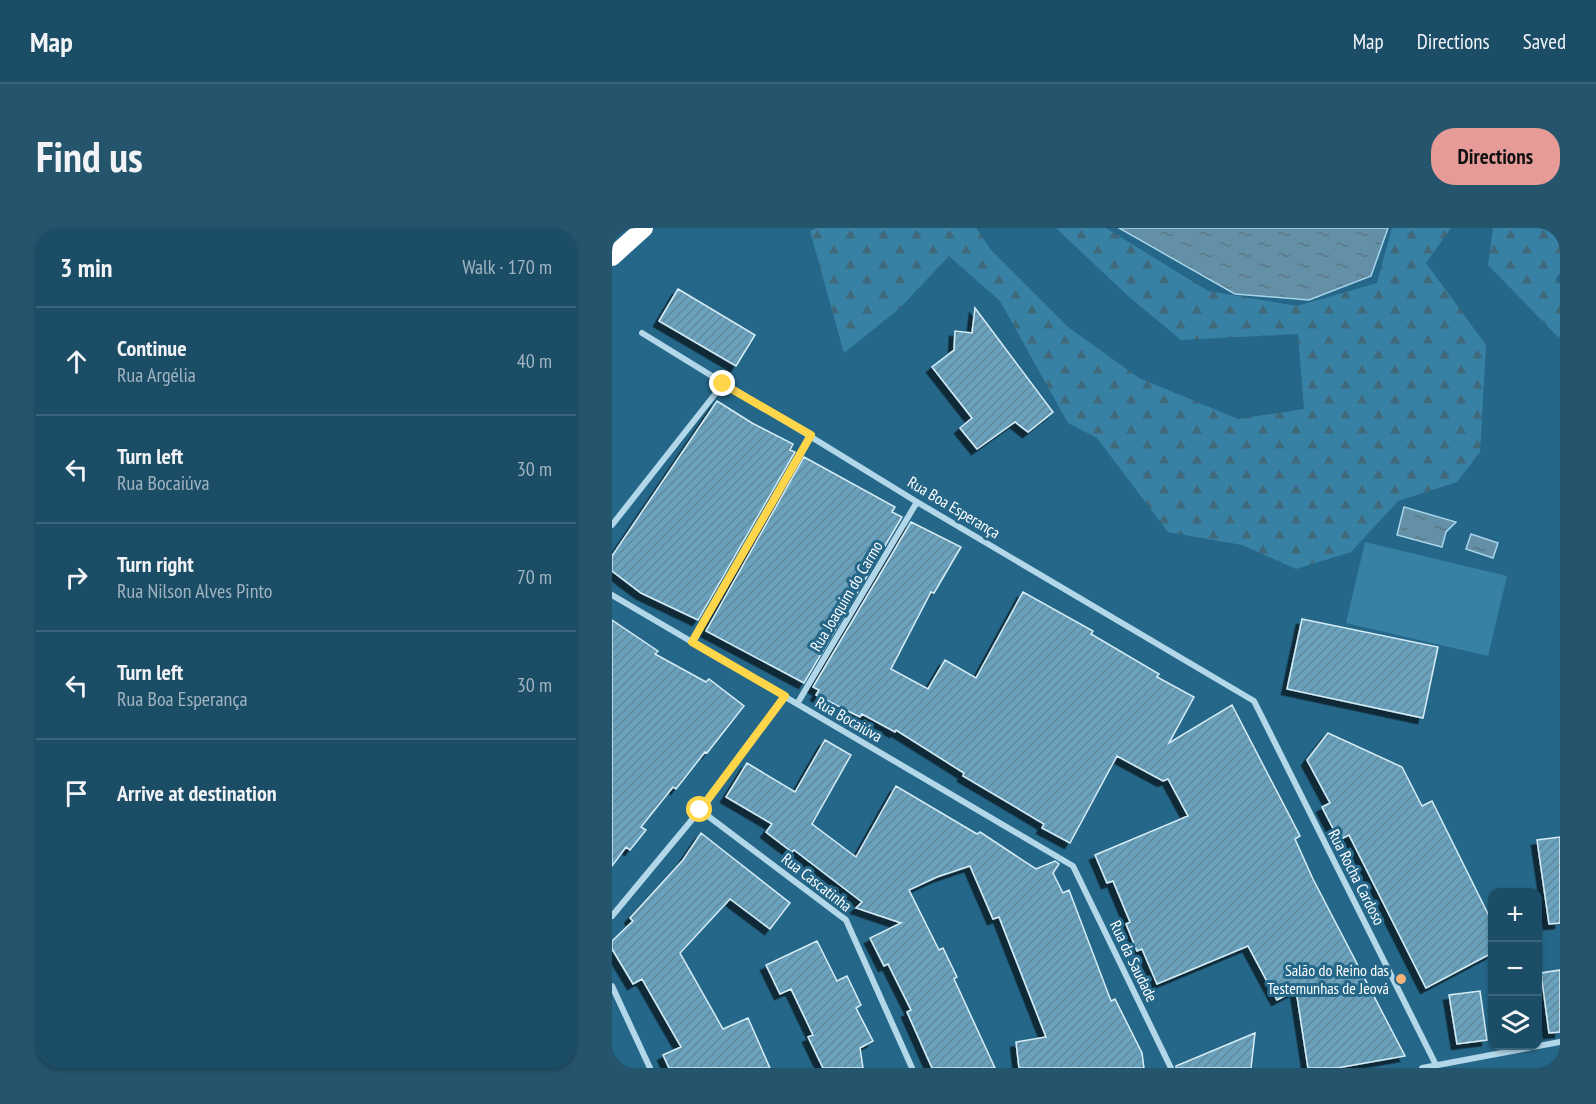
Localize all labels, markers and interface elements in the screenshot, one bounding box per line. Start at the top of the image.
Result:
text: Map [30,23,73,60]
text: Map [1353,28,1384,55]
text: Directions [1417,28,1490,55]
text: Saved [1523,28,1566,55]
button: Directions [1431,128,1560,185]
text: Find us [36,129,143,184]
text: 3 min [60,251,113,284]
text: Walk · 170 m [462,254,552,280]
text: Continue [117,334,187,362]
icon: ahead [60,345,93,378]
text: 40 m [517,348,552,374]
text: Rua Argélia [117,362,196,388]
route end [709,370,735,396]
text: Turn left [117,442,183,470]
icon: left [60,453,93,486]
text: 30 m [517,456,552,482]
text: Rua Bocaiúva [117,470,209,496]
street label: Rua Boa Esperança [904,472,1004,542]
street label: Rua Joaquim do Carmo [805,537,887,655]
text: Turn right [117,550,194,578]
icon: right [60,561,93,594]
text: 70 m [517,564,552,590]
text: Rua Nilson Alves Pinto [117,578,272,604]
text: Turn left [117,658,183,686]
icon: left [60,669,93,702]
text: 30 m [517,672,552,698]
text: Rua Boa Esperança [117,686,248,712]
street label: Rua Bocaiúva [812,692,886,746]
icon: arrive [60,777,93,810]
text: Arrive at destination [117,779,277,807]
route start [686,796,712,822]
street label: Rua Rocha Cardoso [1324,826,1390,928]
street label: Rua Cascatinha [778,848,856,916]
map controls [1488,888,1542,1050]
button: + [1488,888,1542,942]
street label: Rua da Saudade [1106,917,1162,1005]
button: − [1488,942,1542,996]
place label: Salão do Reino das Testemunhas de Jeová [1267,960,1389,998]
marker: Salão do Reino das Testemunhas de Jeová [1394,972,1408,986]
button: layers [1488,996,1542,1050]

